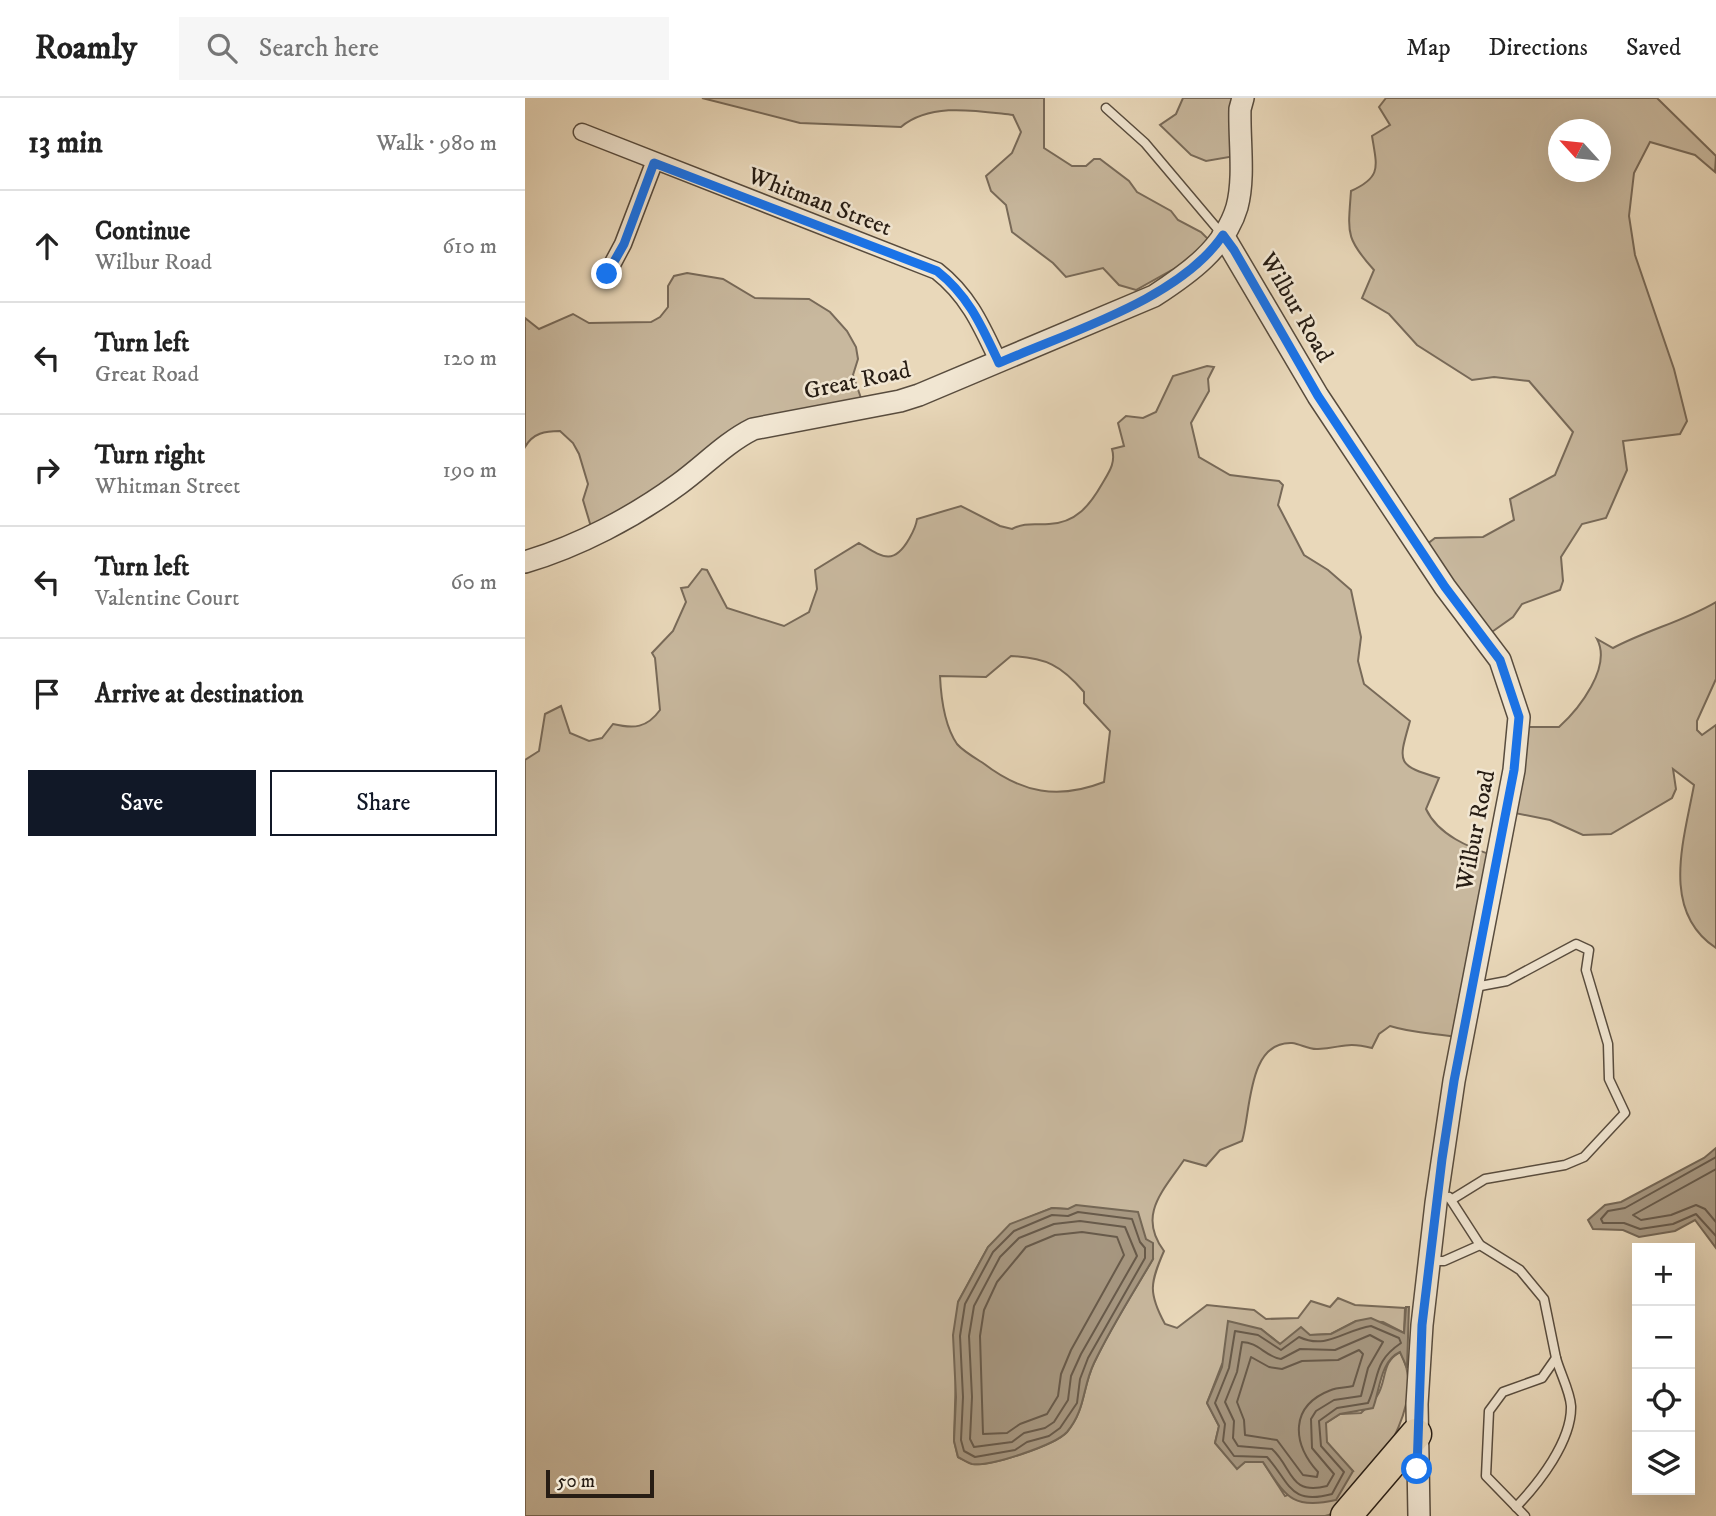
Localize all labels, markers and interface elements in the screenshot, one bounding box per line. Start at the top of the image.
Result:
search box [179,17,669,80]
text: Roamly [35,28,137,69]
icon: search [203,29,241,67]
text: Search here [259,32,379,65]
text: Map [1406,33,1451,63]
text: Directions [1489,33,1588,63]
text: Saved [1626,33,1681,63]
north arrow [1548,119,1611,182]
text: 13 min [28,125,103,162]
text: Walk · 980 m [376,129,497,158]
street label: Whitman Street [743,160,896,243]
text: Continue [95,215,190,248]
icon: ahead [28,227,66,265]
text: 610 m [442,232,497,261]
street label: Wilbur Road [1252,246,1340,368]
text: Wilbur Road [95,248,212,277]
route end [591,258,622,289]
text: Turn left [95,327,189,360]
icon: left [28,339,66,377]
text: 120 m [443,344,497,373]
street label: Great Road [801,355,913,407]
text: Great Road [95,360,199,389]
text: Turn right [95,439,205,472]
icon: right [28,451,66,489]
text: 190 m [443,456,497,485]
text: Whitman Street [95,472,240,501]
text: Turn left [95,551,189,584]
icon: left [28,563,66,601]
text: 60 m [450,568,497,597]
text: Valentine Court [95,584,239,613]
icon: arrive [28,675,66,713]
text: Arrive at destination [95,678,304,711]
street label: Wilbur Road [1449,767,1502,894]
button: Save [28,770,256,836]
button: Share [270,770,497,836]
map controls [1632,1243,1695,1495]
button: + [1632,1243,1695,1306]
button: − [1632,1306,1695,1369]
button: locate [1632,1369,1695,1432]
button: layers [1632,1432,1695,1495]
route start [1401,1453,1432,1484]
scale bar [546,1467,655,1499]
text: 50 m [557,1470,595,1493]

